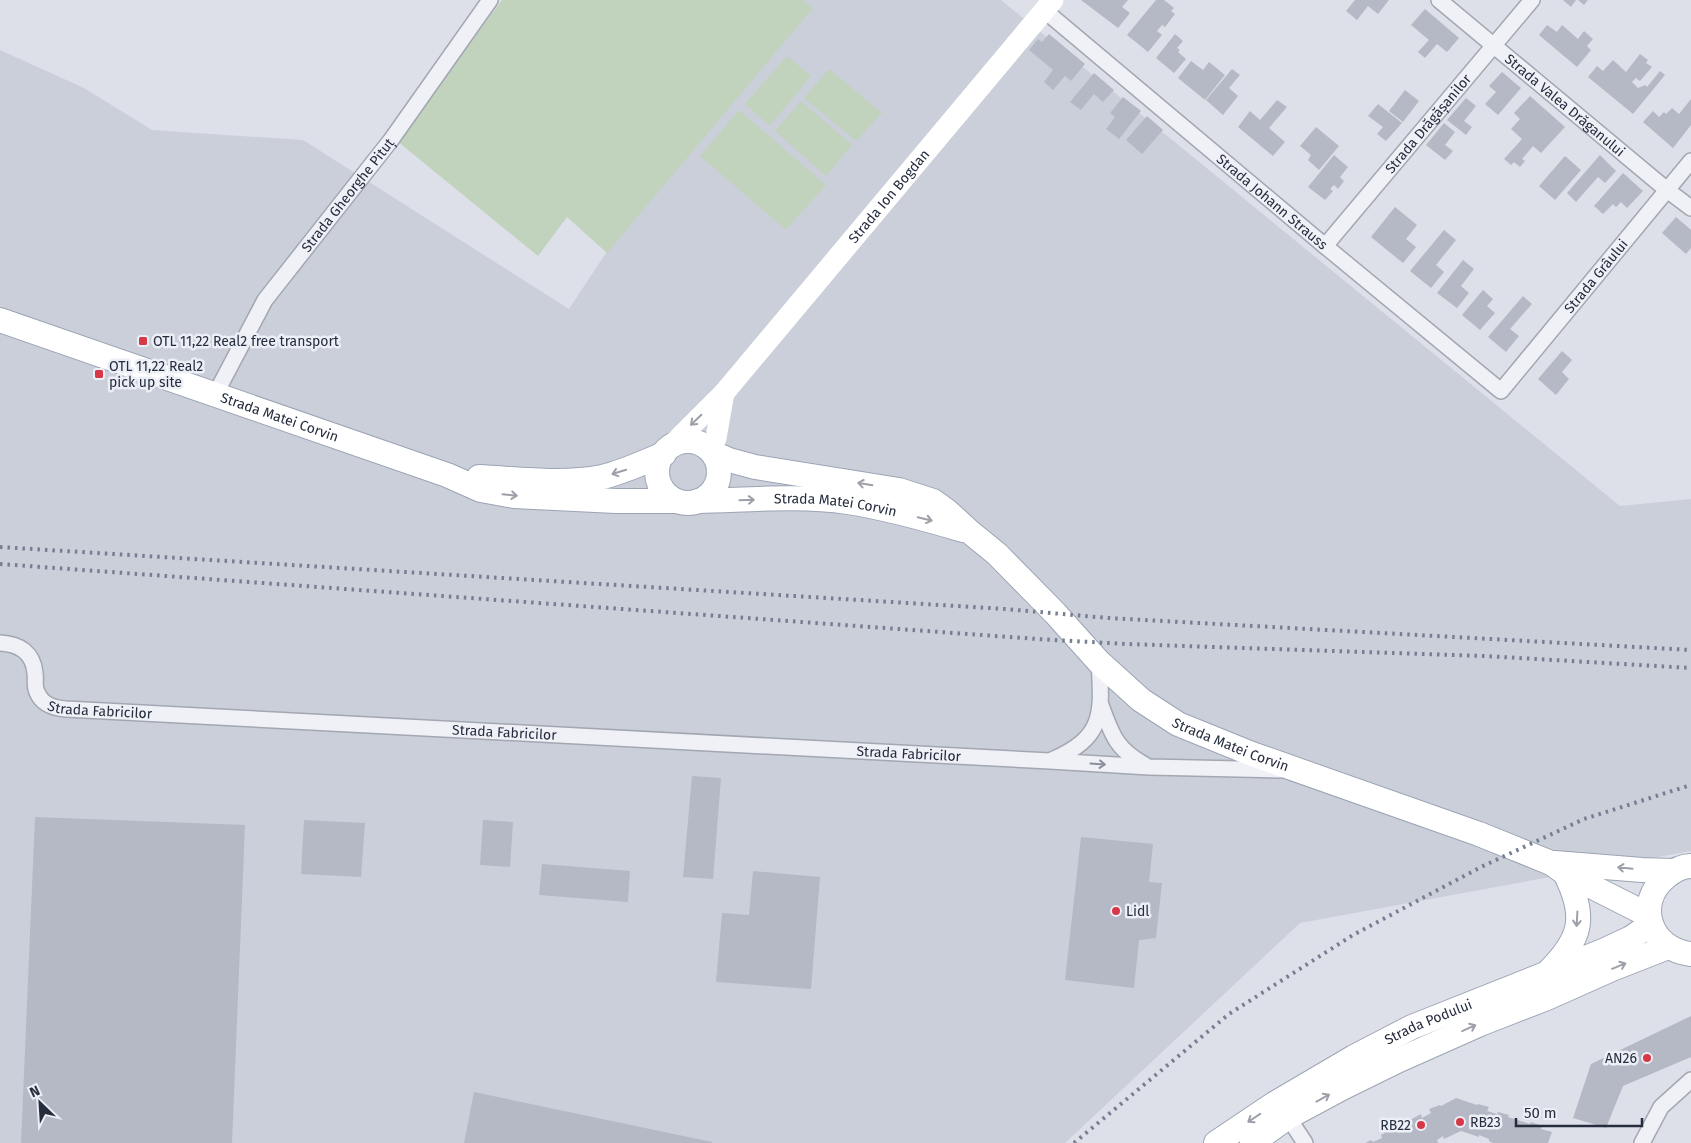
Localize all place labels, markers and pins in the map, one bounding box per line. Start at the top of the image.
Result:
place label: OTL 11,22 Real2 free transport [153,333,340,350]
marker: OTL 11,22 Real2 free transport [137,335,149,347]
place label: OTL 11,22 Real2 pick up site [109,358,203,391]
marker: OTL 11,22 Real2 pick up site [93,368,105,380]
place label: Lidl [1126,903,1149,920]
marker: Lidl [1110,905,1122,917]
place label: AN26 [1605,1050,1637,1067]
marker: AN26 [1641,1052,1653,1064]
place label: RB23 [1470,1114,1501,1131]
marker: RB23 [1454,1116,1466,1128]
place label: RB22 [1380,1117,1411,1134]
marker: RB22 [1415,1119,1427,1131]

